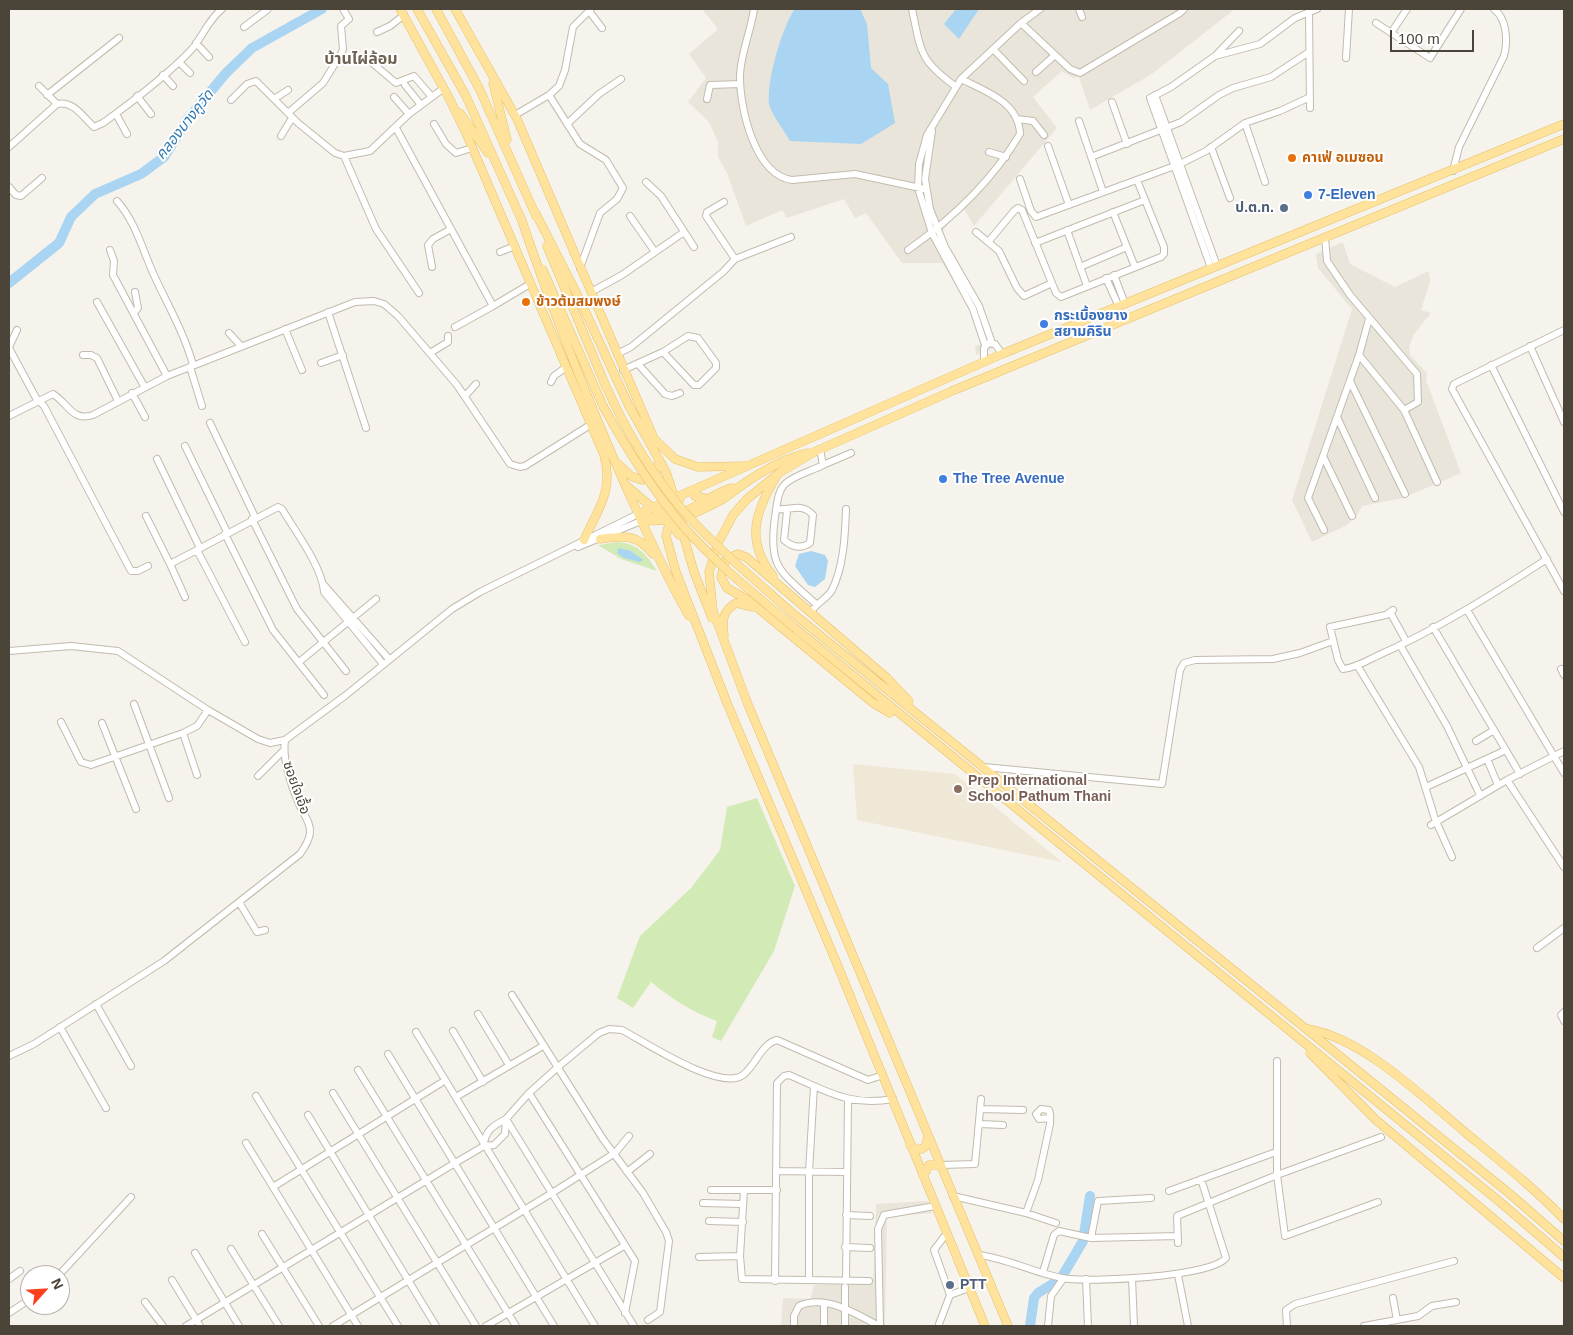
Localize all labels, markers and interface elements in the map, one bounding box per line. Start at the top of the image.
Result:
scale bar [1393,20,1477,52]
text: 100 m [1398,30,1440,47]
district label: บ้านไผ่ล้อม [324,50,398,70]
water label: คลองบางคูวัด [152,87,218,163]
place label: คาเฟ่ อเมซอน [1302,150,1384,166]
marker: คาเฟ่ อเมซอน [1286,152,1298,164]
place label: 7-Eleven [1318,187,1376,203]
marker: 7-Eleven [1302,189,1314,201]
place label: ป.ต.ท. [1235,200,1274,216]
marker: ป.ต.ท. [1278,202,1290,214]
place label: ข้าวต้มสมพงษ์ [536,294,621,310]
marker: ข้าวต้มสมพงษ์ [520,296,532,308]
place label: กระเบื้องยาง สยามคิริน [1054,308,1128,341]
marker: กระเบื้องยาง สยามคิริน [1038,318,1050,330]
place label: The Tree Avenue [953,471,1065,487]
marker: The Tree Avenue [937,473,949,485]
street label: ซอยใจเอื้อ [279,759,313,817]
place label: Prep International School Pathum Thani [968,773,1111,806]
marker: Prep International School Pathum Thani [952,783,964,795]
north arrow [20,1265,70,1315]
text: N [48,1276,67,1292]
place label: PTT [960,1277,986,1293]
marker: PTT [944,1279,956,1291]

